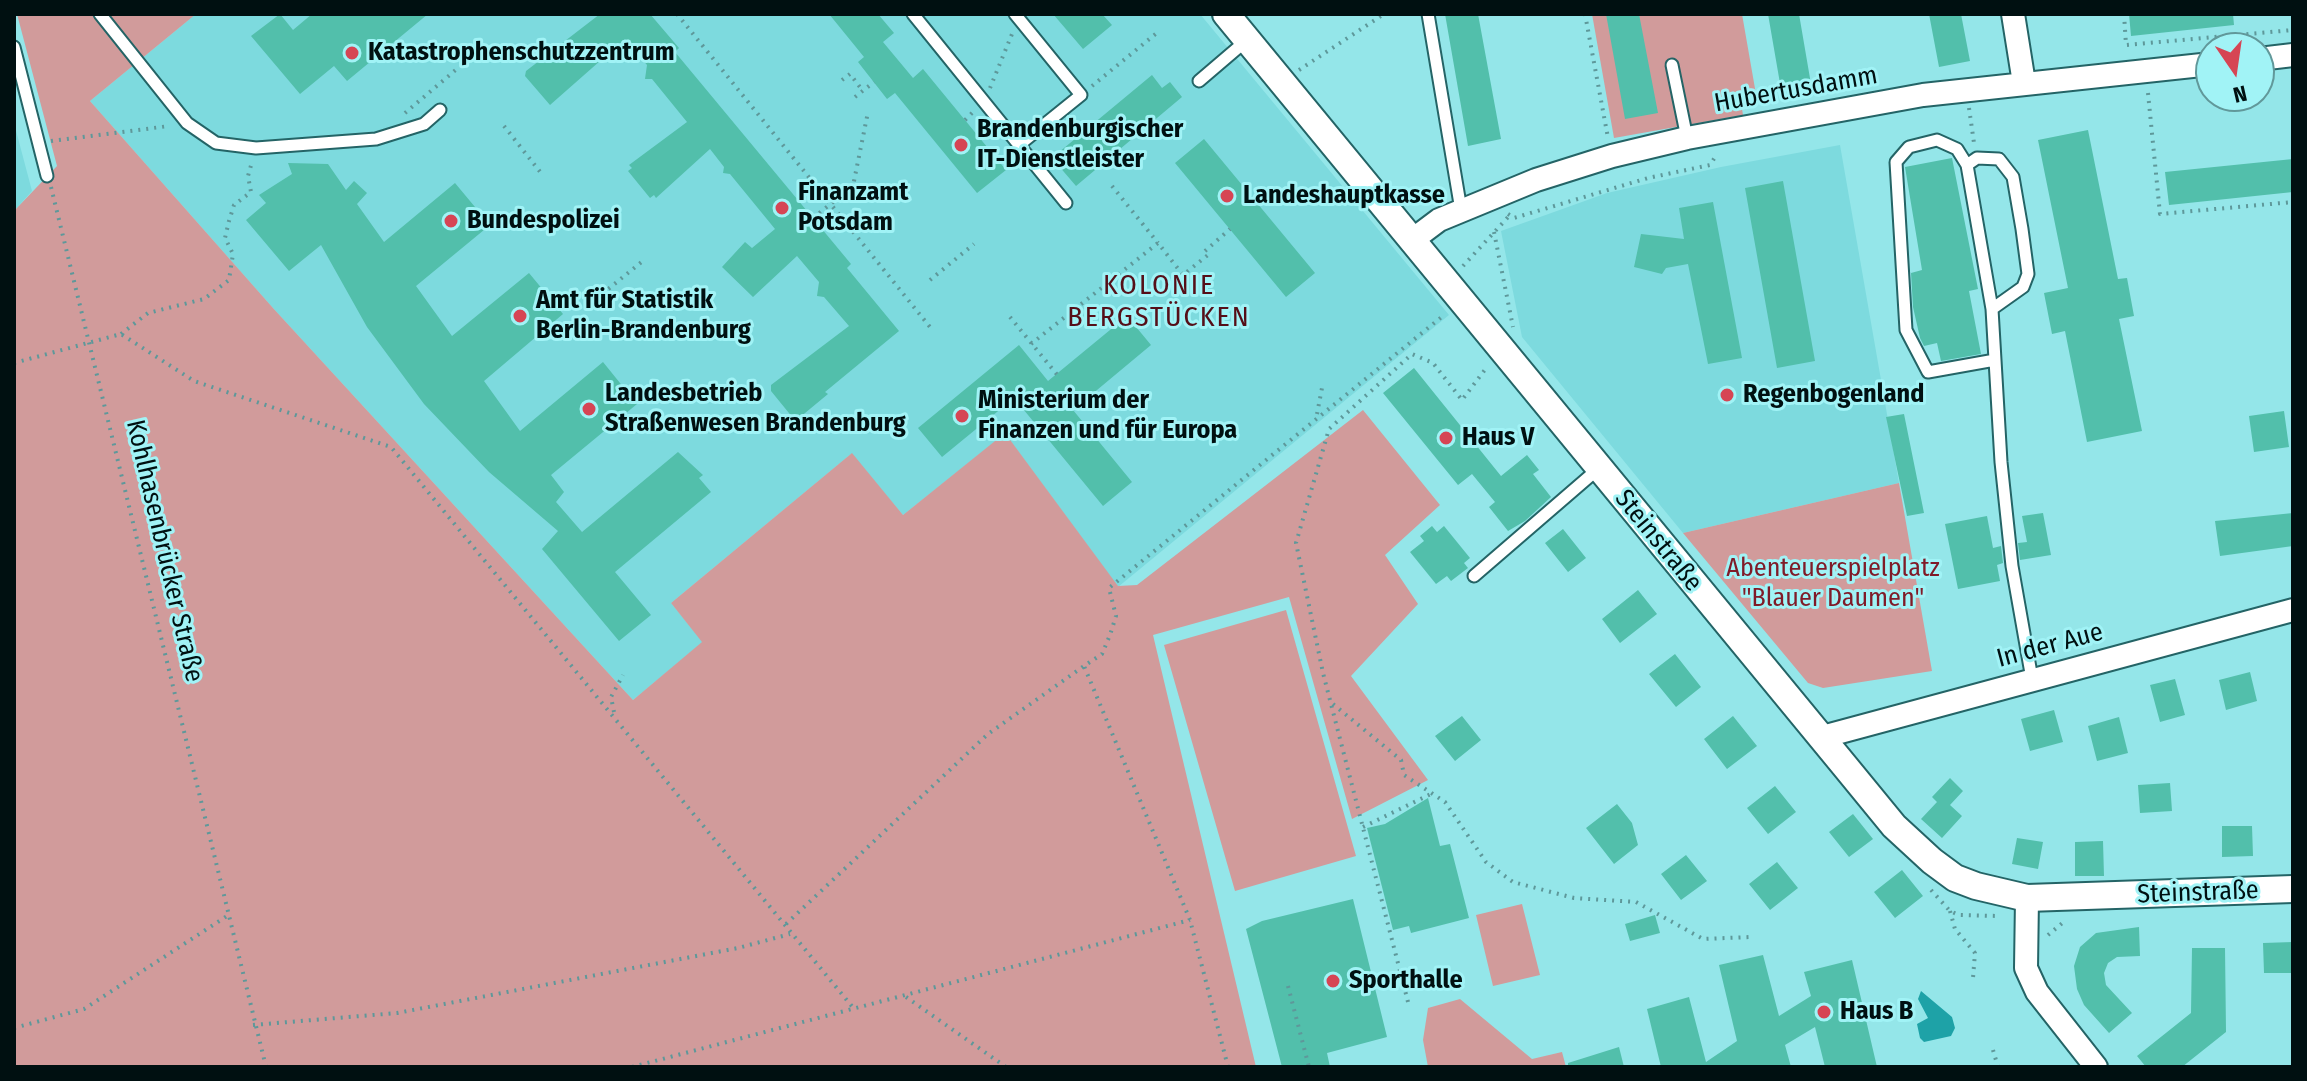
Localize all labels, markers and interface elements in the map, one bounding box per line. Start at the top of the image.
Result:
north arrow [2195,32,2275,112]
place label: Katastrophenschutzzentrum [368,37,675,69]
marker: Katastrophenschutzzentrum [343,44,361,62]
street label: Hubertusdamm [1712,60,1880,120]
text: N [2231,79,2250,109]
place label: Brandenburgischer IT-Dienstleister [977,114,1183,176]
marker: Brandenburgischer IT-Dienstleister [952,136,970,154]
place label: Finanzamt Potsdam [798,177,908,238]
place label: Landeshauptkasse [1243,180,1445,212]
marker: Landeshauptkasse [1218,187,1236,205]
marker: Finanzamt Potsdam [773,199,791,217]
place label: Bundespolizei [467,205,620,237]
marker: Bundespolizei [442,212,460,230]
district label: KOLONIE BERGSTÜCKEN [1067,269,1251,335]
place label: Amt für Statistik Berlin-Brandenburg [536,285,751,346]
marker: Amt für Statistik Berlin-Brandenburg [511,307,529,325]
place label: Landesbetrieb Straßenwesen Brandenburg [605,378,906,440]
place label: Regenbogenland [1743,379,1924,411]
place label: Ministerium der Finanzen und für Europa [978,385,1237,446]
marker: Regenbogenland [1718,386,1736,404]
marker: Landesbetrieb Straßenwesen Brandenburg [580,400,598,418]
marker: Ministerium der Finanzen und für Europa [953,407,971,425]
street label: Kohlhasenbrücker Straße [119,417,209,685]
place label: Haus V [1462,422,1535,454]
marker: Haus V [1437,429,1455,447]
street label: Steinstraße [1608,484,1708,598]
park label: Abenteuerspielplatz "Blauer Daumen" [1726,553,1940,614]
street label: In der Aue [1993,617,2107,675]
street label: Steinstraße [2137,875,2259,911]
place label: Sporthalle [1349,965,1463,997]
marker: Sporthalle [1324,972,1342,990]
place label: Haus B [1840,996,1913,1028]
marker: Haus B [1815,1003,1833,1021]

